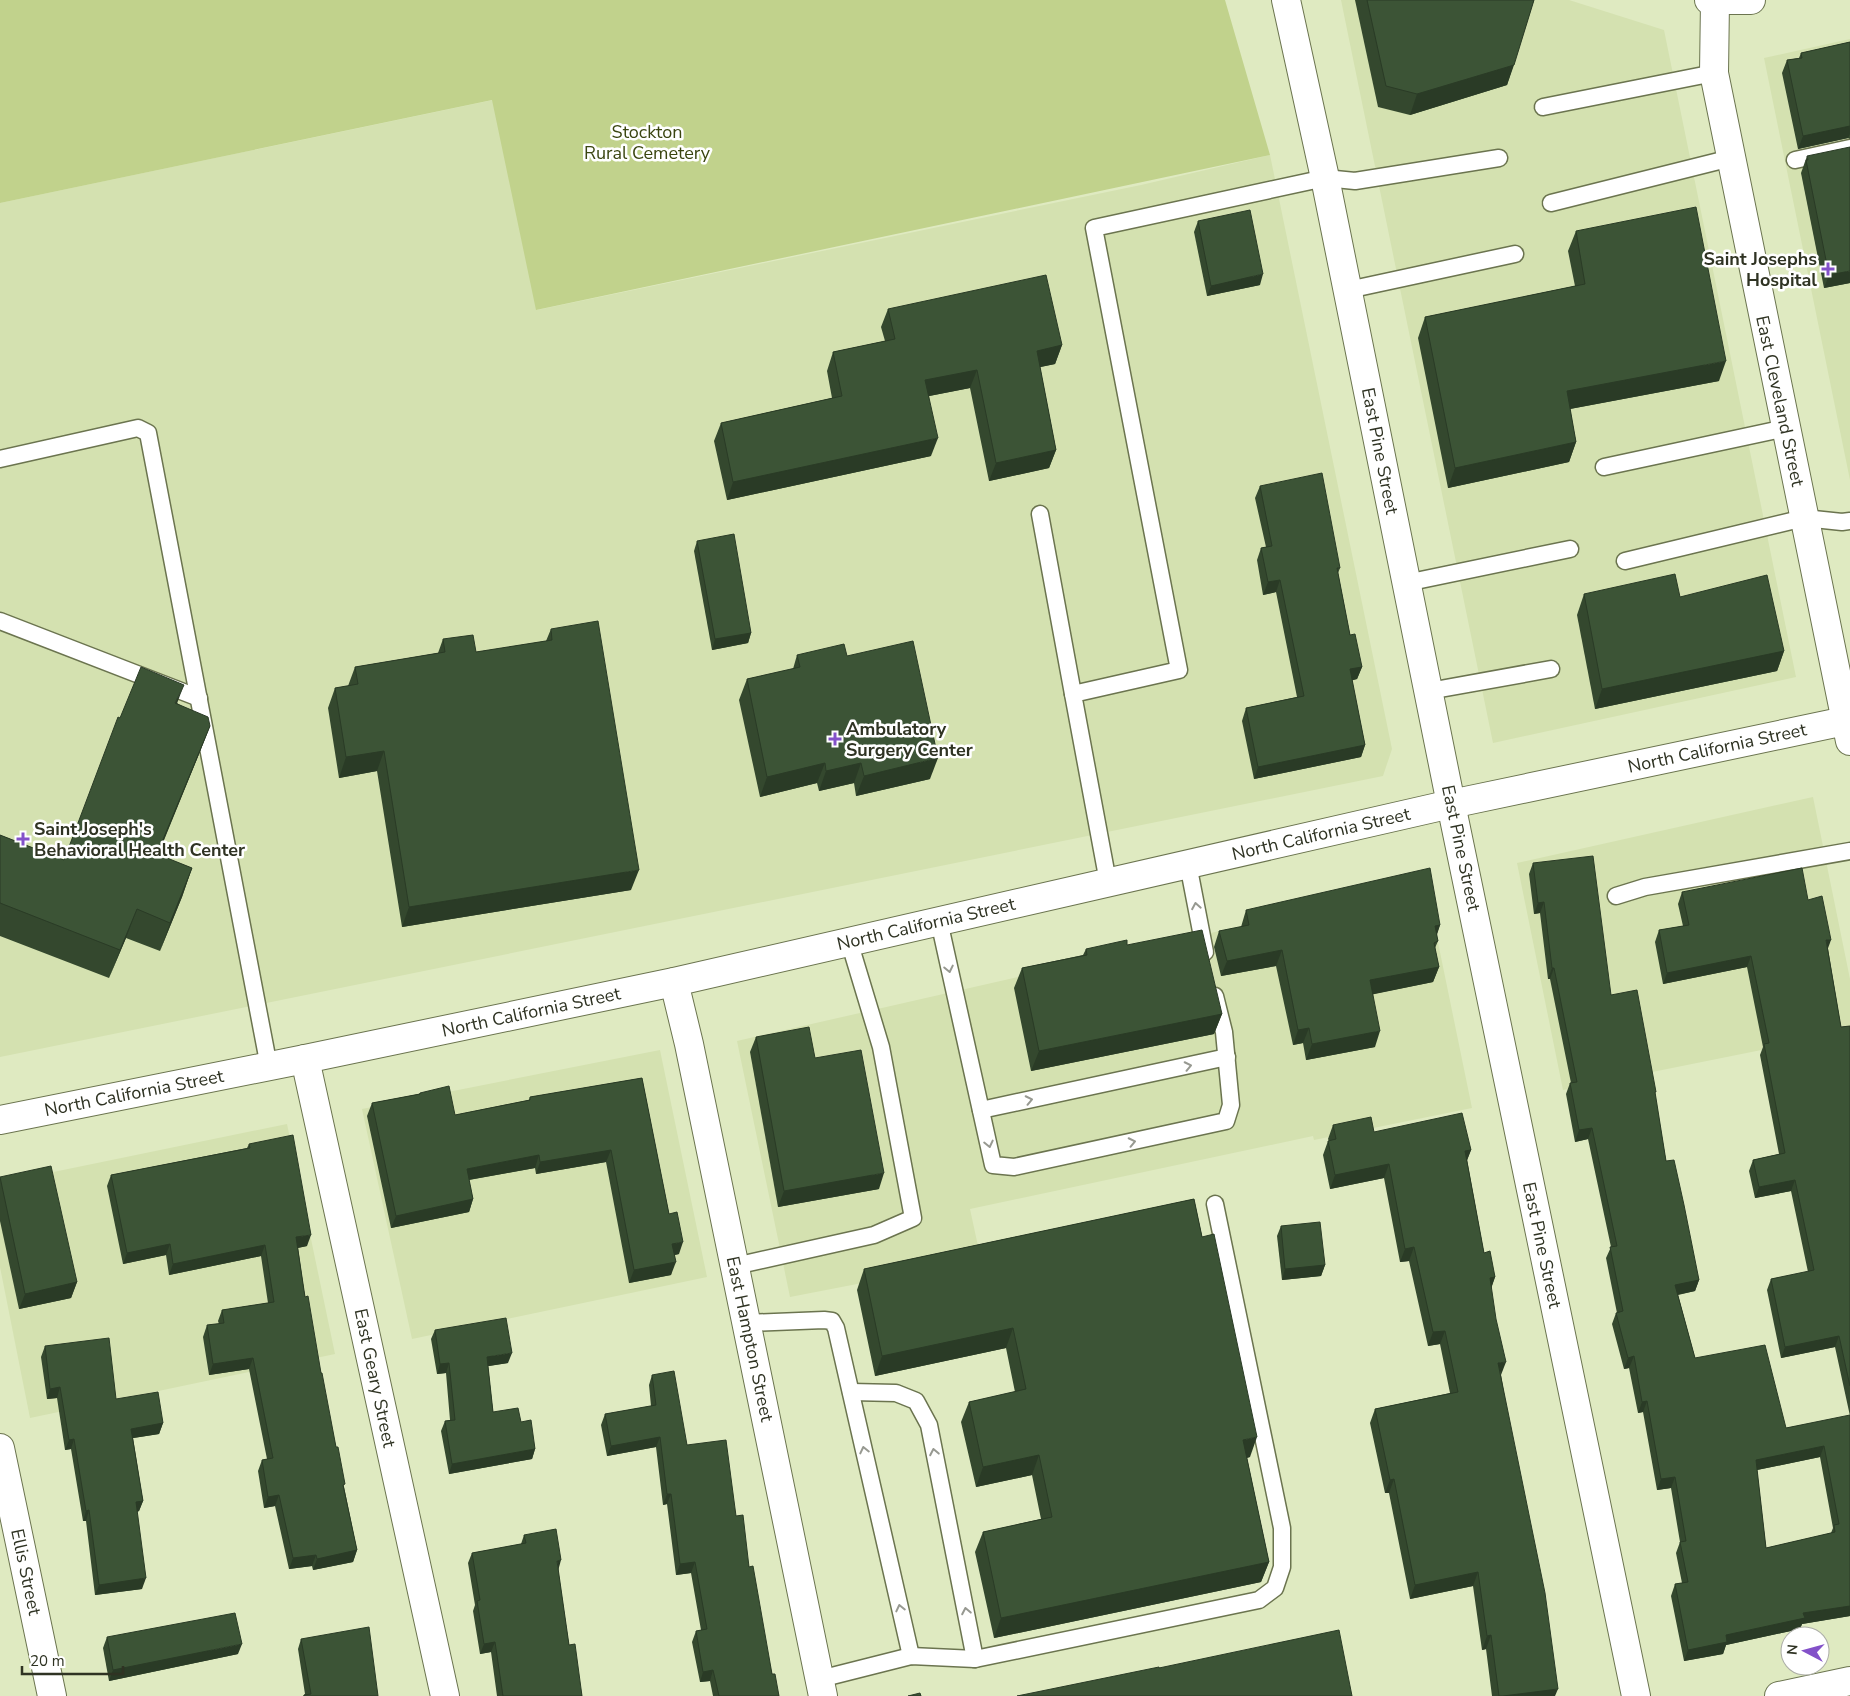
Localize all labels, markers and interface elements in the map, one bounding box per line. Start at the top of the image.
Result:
park label: Stockton Rural Cemetery [584,120,711,165]
place label: Saint Josephs Hospital [1703,247,1817,292]
marker: Saint Josephs Hospital [1821,262,1835,276]
street label: East Cleveland Street [1750,313,1810,489]
street label: East Pine Street [1356,386,1404,517]
place label: Ambulatory Surgery Center [846,717,973,762]
street label: North California Street [1625,717,1809,779]
marker: Ambulatory Surgery Center [828,732,842,746]
street label: East Pine Street [1436,783,1486,914]
street label: North California Street [1230,802,1413,866]
place label: Saint Joseph's Behavioral Health Center [34,817,245,862]
marker: Saint Joseph's Behavioral Health Center [16,832,30,846]
street label: North California Street [835,892,1018,956]
one-way arrow [1191,902,1201,911]
one-way arrow [943,964,954,973]
street label: North California Street [439,981,623,1043]
one-way arrow [1183,1061,1192,1072]
street label: North California Street [42,1064,226,1122]
one-way arrow [1024,1095,1033,1105]
one-way arrow [1127,1137,1136,1148]
one-way arrow [983,1140,994,1149]
street label: East Pine Street [1517,1180,1567,1311]
street label: East Hampton Street [721,1254,779,1425]
street label: East Geary Street [349,1306,402,1450]
one-way arrow [859,1445,870,1454]
one-way arrow [929,1447,940,1456]
street label: Ellis Street [5,1527,47,1618]
one-way arrow [895,1604,906,1613]
one-way arrow [961,1607,971,1615]
north arrow [1780,1626,1830,1676]
text: N [1783,1643,1803,1656]
scale bar [22,1644,124,1676]
text: 20 m [30,1651,65,1671]

